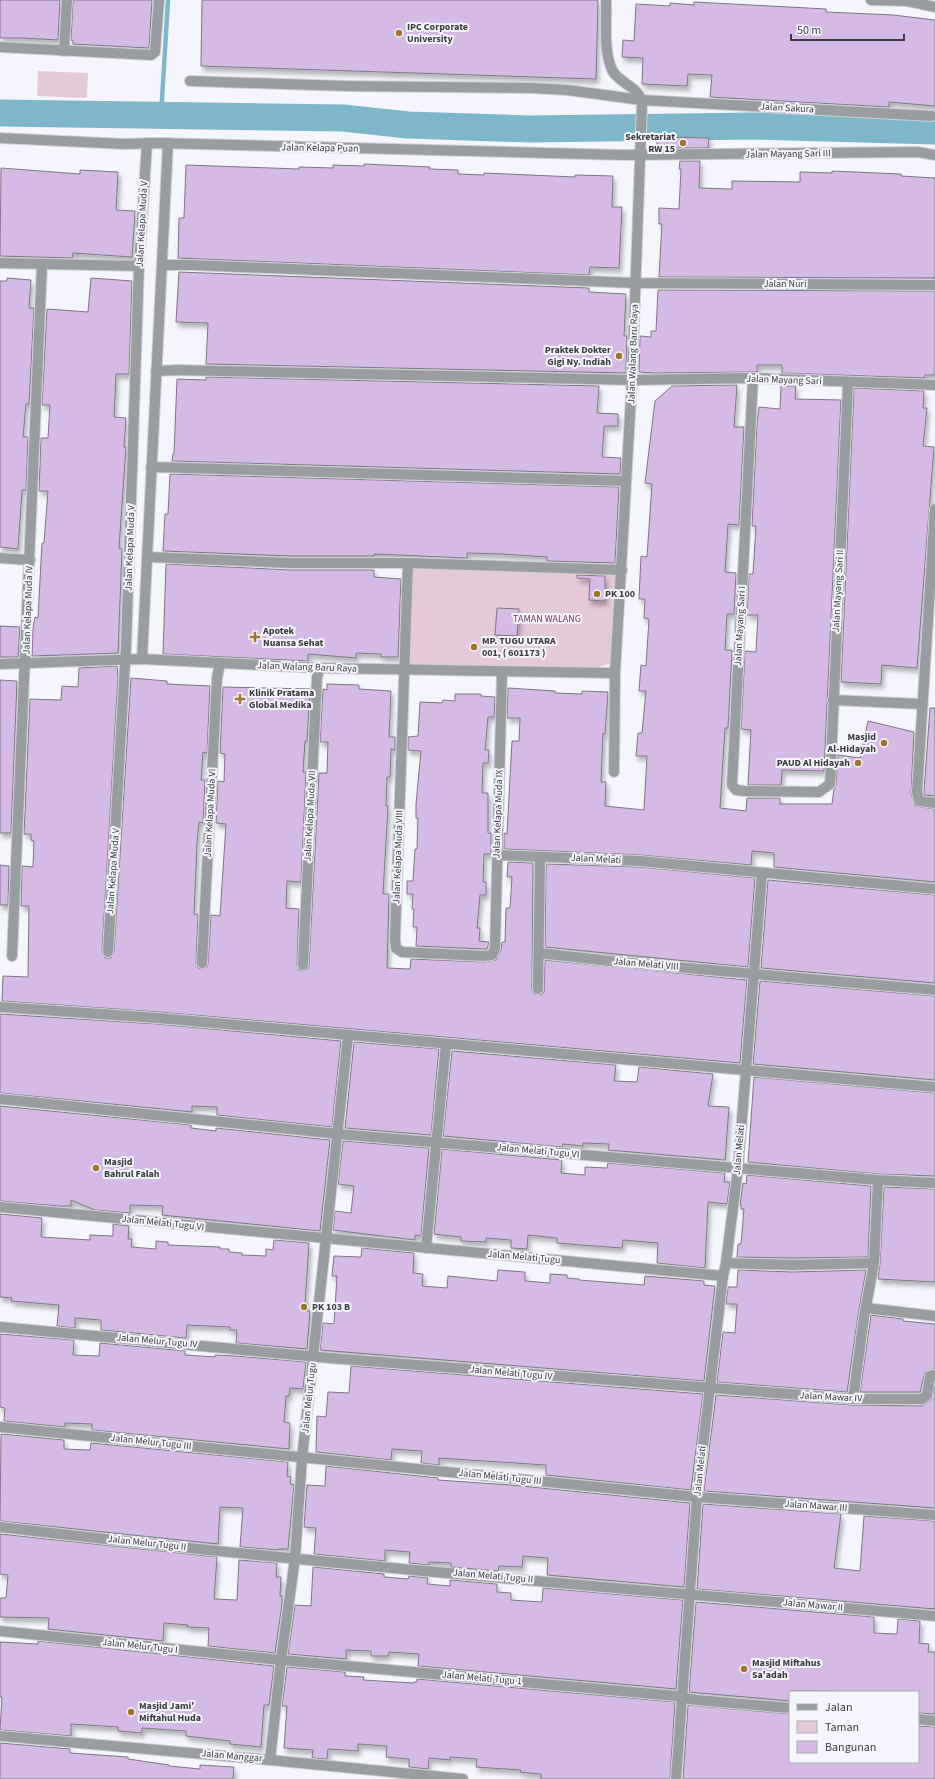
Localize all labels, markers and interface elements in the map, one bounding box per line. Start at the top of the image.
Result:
scale bar [791,16,904,42]
place label: IPC Corporate University [407,20,468,46]
text: 50 m [797,22,821,39]
marker: IPC Corporate University [394,28,404,38]
street label: Jalan Sakura [760,100,814,116]
place label: Sekretariat RW 15 [625,130,675,156]
marker: Sekretariat RW 15 [678,138,688,148]
street label: Jalan Kelapa Puan [281,140,359,156]
street label: Jalan Mayang Sari III [745,146,831,162]
street label: Jalan Kelapa Muda V [133,180,151,267]
street label: Jalan Nuri [764,277,806,291]
street label: Jalan Walang Baru Raya [624,304,642,404]
place label: Praktek Dokter Gigi Ny. Indiah [545,343,611,369]
marker: Praktek Dokter Gigi Ny. Indiah [614,351,624,361]
street label: Jalan Mayang Sari [746,372,822,388]
street label: Jalan Kelapa Muda V [122,504,139,591]
street label: Jalan Mayang Sari II [829,549,847,633]
street label: Jalan Kelapa Muda IV [19,565,37,655]
street label: Jalan Mayang Sari I [731,586,749,666]
place label: PK 100 [605,587,635,601]
marker: PK 100 [592,589,602,599]
park label: TAMAN WALANG [513,612,581,626]
place label: Apotek Nuansa Sehat [262,624,324,650]
marker: Apotek Nuansa Sehat [250,632,260,642]
place label: MP. TUGU UTARA 001, ( 601173 ) [482,634,556,660]
marker: MP. TUGU UTARA 001, ( 601173 ) [469,642,479,652]
street label: Jalan Walang Baru Raya [257,658,357,676]
place label: Klinik Pratama Global Medika [249,686,314,712]
marker: Klinik Pratama Global Medika [234,693,246,705]
place label: Masjid Al-Hidayah [827,730,876,756]
marker: Masjid Al-Hidayah [879,738,889,748]
place label: PAUD Al Hidayah [777,756,850,770]
marker: PAUD Al Hidayah [853,758,863,768]
street label: Jalan Kelapa Muda VI [201,768,219,858]
street label: Jalan Kelapa Muda IX [489,769,507,859]
street label: Jalan Kelapa Muda VII [301,770,319,862]
street label: Jalan Kelapa Muda VIII [389,810,407,904]
street label: Jalan Kelapa Muda V [103,827,123,914]
street label: Jalan Melati [570,851,622,867]
street label: Jalan Melati VIII [613,954,679,974]
street label: Jalan Melati [730,1124,748,1176]
street label: Jalan Melati Tugu VI [496,1140,580,1162]
place label: Masjid Bahrul Falah [104,1155,160,1181]
marker: Masjid Bahrul Falah [91,1163,101,1173]
street label: Jalan Melati Tugu VI [121,1212,205,1234]
street label: Jalan Melati Tugu [487,1247,561,1267]
place label: PK 103 B [312,1300,350,1314]
marker: PK 103 B [299,1302,309,1312]
street label: Jalan Melur Tugu IV [116,1330,199,1352]
street label: Jalan Melur Tugu [298,1362,320,1434]
street label: Jalan Melati Tugu IV [469,1362,554,1384]
street label: Jalan Mawar IV [799,1388,863,1406]
street label: Jalan Melur Tugu III [110,1431,192,1453]
street label: Jalan Melati [690,1445,710,1497]
street label: Jalan Melati Tugu III [458,1466,542,1488]
street label: Jalan Mawar III [784,1497,848,1515]
street label: Jalan Melur Tugu II [107,1532,187,1554]
street label: Jalan Melati Tugu II [452,1566,534,1586]
street label: Jalan Mawar II [782,1595,844,1615]
street label: Jalan Melur Tugu I [101,1635,179,1657]
place label: Masjid Miftahus Sa'adah [752,1656,821,1682]
marker: Masjid Miftahus Sa'adah [739,1664,749,1674]
street label: Jalan Melati Tugu 1 [441,1668,523,1688]
legend [789,1691,919,1763]
place label: Masjid Jami' Miftahul Huda [139,1699,201,1725]
text: Jalan [825,1699,852,1716]
marker: Masjid Jami' Miftahul Huda [126,1707,136,1717]
text: Taman [825,1719,859,1736]
text: Bangunan [825,1739,876,1756]
street label: Jalan Manggar [201,1746,264,1766]

